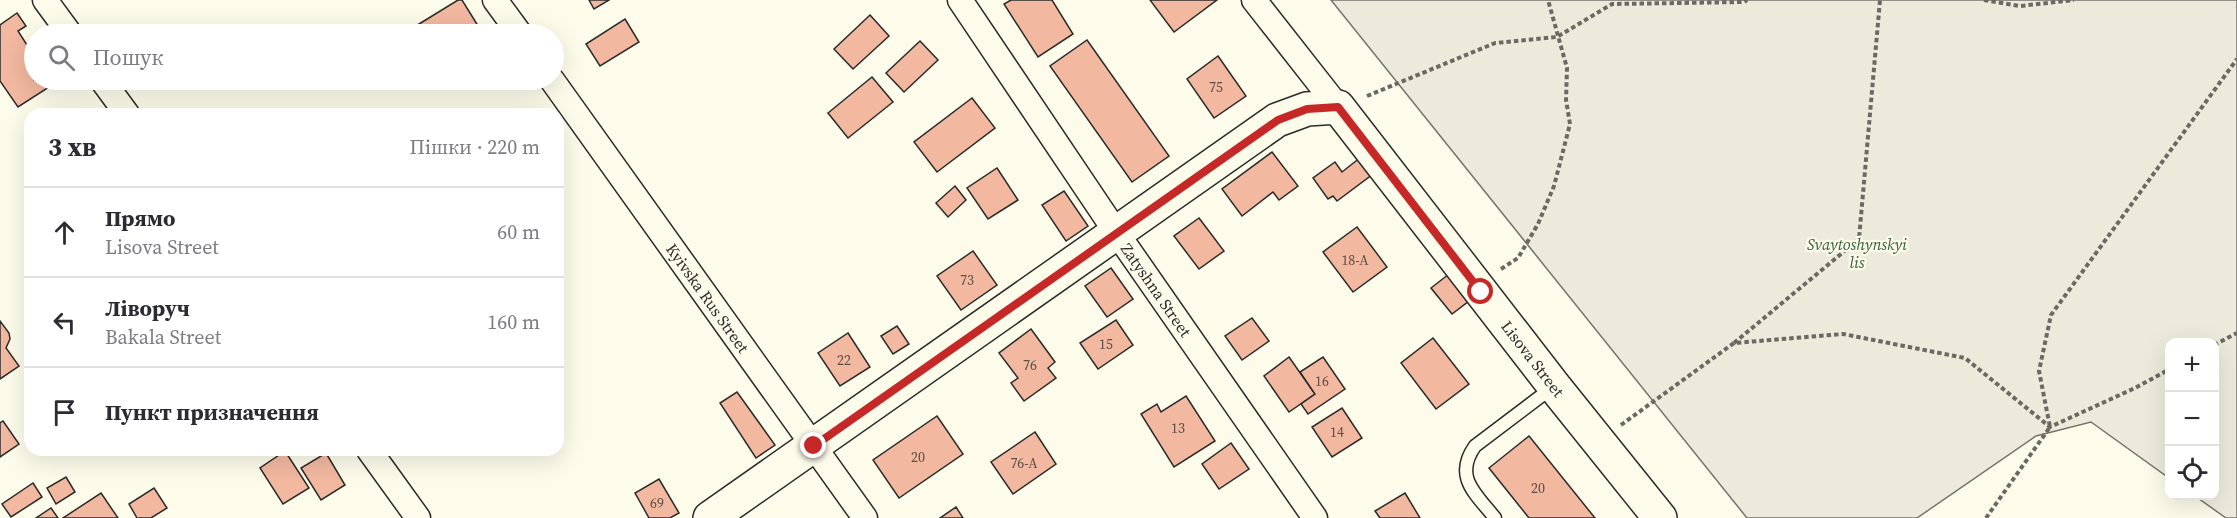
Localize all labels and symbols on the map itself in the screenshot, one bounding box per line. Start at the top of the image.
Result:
house number: 75 [1209,77,1223,97]
park label: Svaytoshynskyi lis [1807,233,1907,273]
street label: Kyivska Rus Street [661,239,755,358]
street label: Zatyshna Street [1116,239,1197,342]
house number: 18-А [1341,250,1369,270]
house number: 73 [960,270,974,290]
route start [1467,278,1493,304]
street label: Lisova Street [1496,316,1570,402]
house number: 15 [1099,334,1113,354]
house number: 22 [837,350,851,370]
house number: 76 [1023,355,1037,375]
house number: 16 [1315,371,1329,391]
house number: 13 [1171,418,1185,438]
house number: 14 [1330,422,1344,442]
route end [800,432,826,458]
house number: 20 [911,447,925,467]
house number: 76-А [1010,453,1038,473]
house number: 20 [1531,478,1545,498]
house number: 69 [650,493,664,513]

